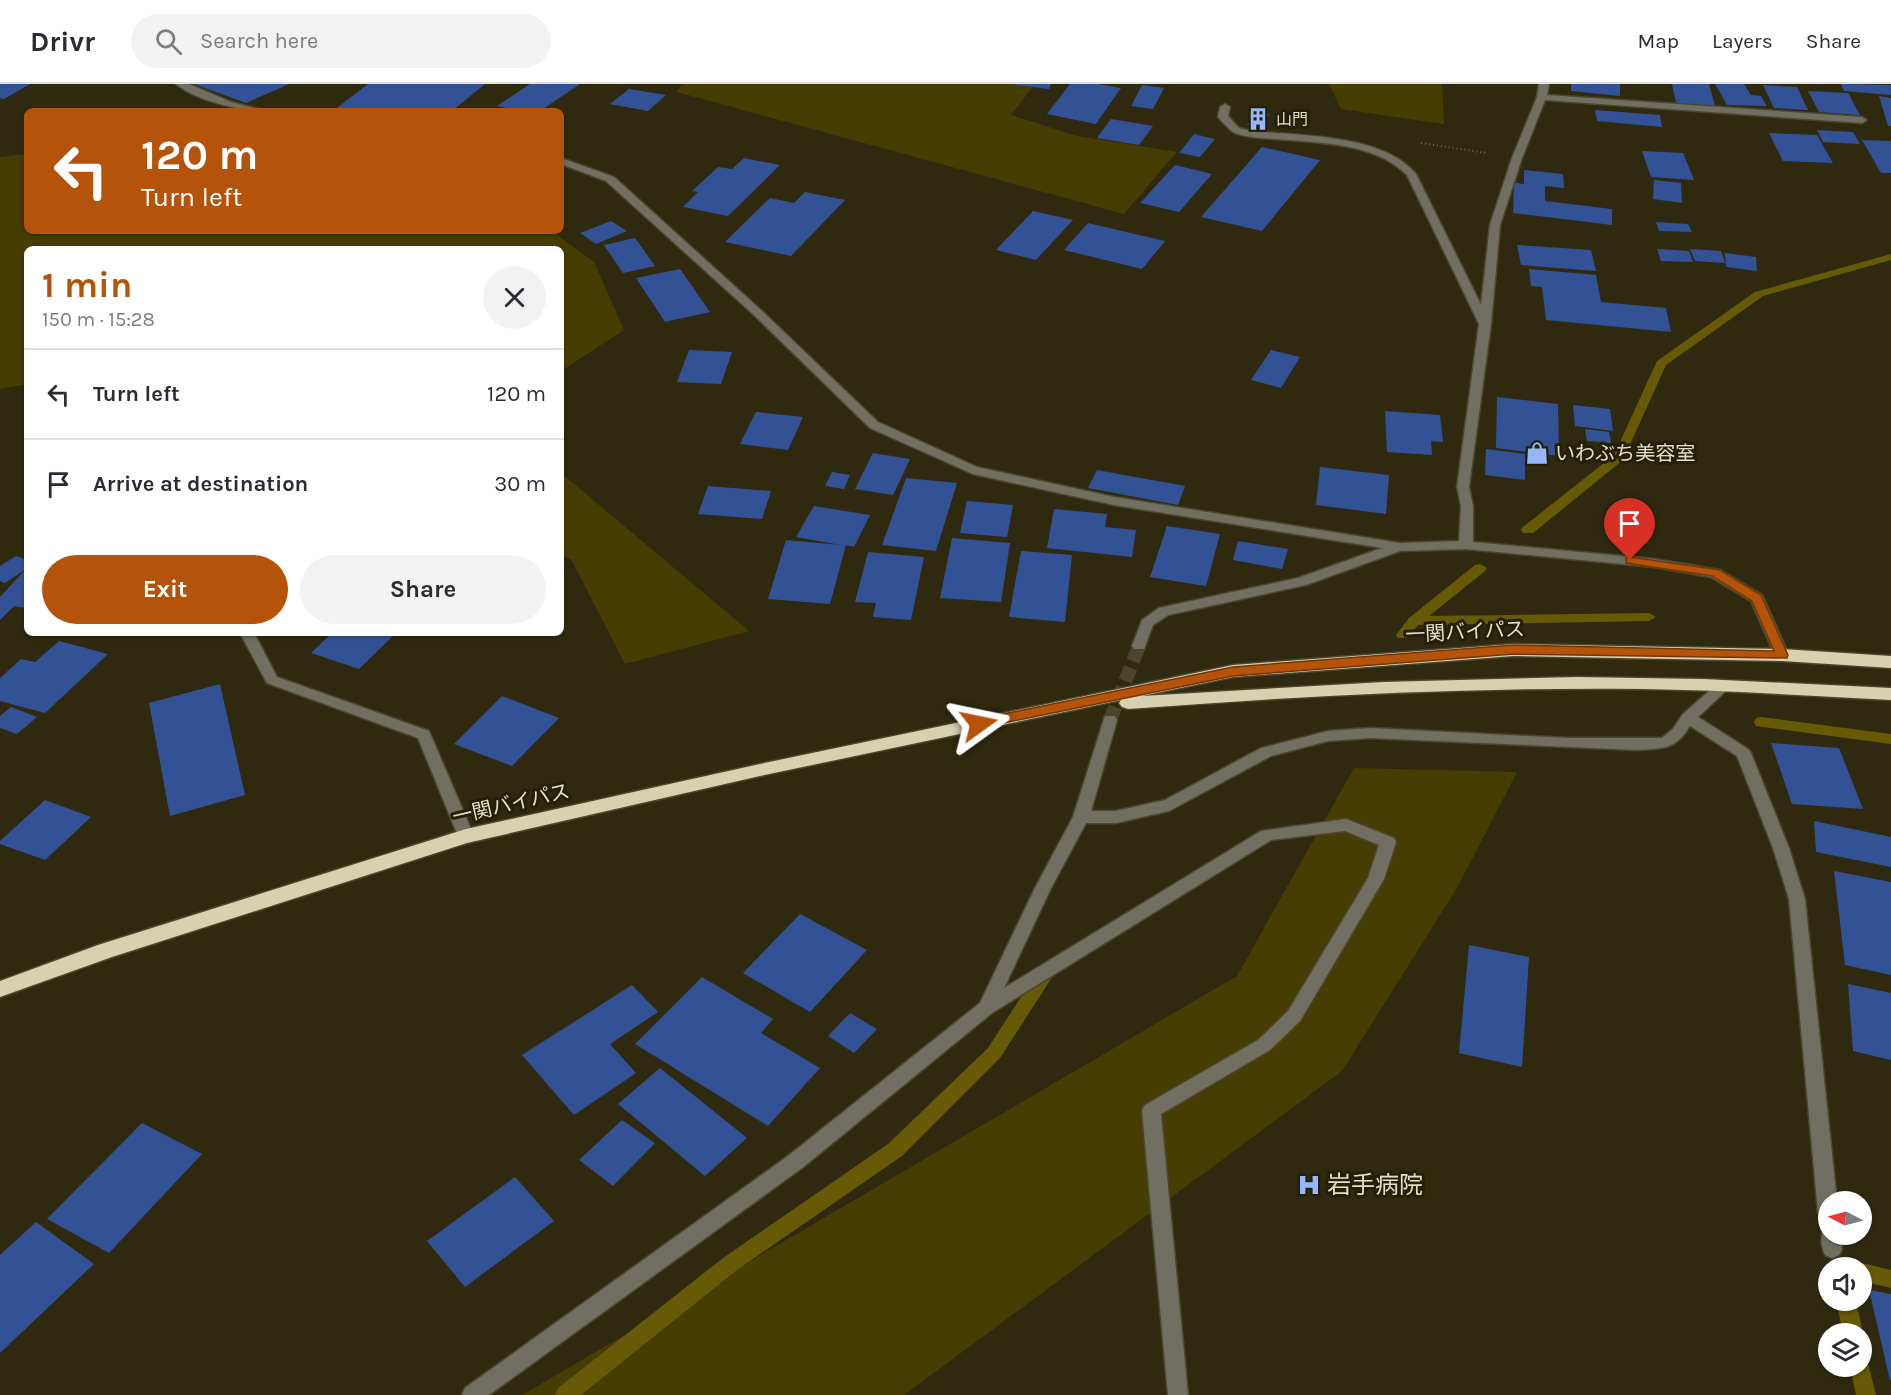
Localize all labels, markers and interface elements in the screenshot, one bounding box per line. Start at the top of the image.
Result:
search box [131,14,551,68]
text: Drivr [30,25,95,58]
icon: search [152,25,185,58]
text: Search here [200,28,318,54]
text: Map [1637,29,1679,53]
text: Layers [1712,29,1773,53]
text: Share [1806,29,1861,53]
building icon: 山門 [1245,106,1271,132]
place label: 山門 [1276,110,1308,129]
text: 120 m [141,130,258,180]
icon: left [42,132,120,210]
text: Turn left [141,181,242,213]
text: 1 min [42,264,132,306]
button: close [483,266,546,329]
text: 150 m · 15:28 [42,308,155,331]
icon: left [42,378,75,411]
text: Turn left [93,381,180,407]
text: 120 m [487,381,546,407]
shop icon: いわぶち美容室 [1524,440,1550,466]
place label: いわぶち美容室 [1555,442,1695,465]
icon: arrive [42,468,75,501]
text: Arrive at destination [93,471,308,497]
text: 30 m [494,471,546,497]
pin [1604,498,1655,560]
icon: arrive [1613,507,1646,540]
button: Exit [42,555,288,624]
button: Share [300,555,546,624]
street label: 一関バイパス [1405,617,1525,647]
position arrow [947,692,1011,756]
street label: 一関バイパス [450,779,572,829]
place label: 岩手病院 [1327,1171,1423,1199]
hospital icon: 岩手病院 [1296,1172,1322,1198]
north arrow [1818,1191,1872,1245]
map controls [1818,1191,1872,1377]
button: sound [1818,1257,1872,1311]
button: layers [1818,1323,1872,1377]

